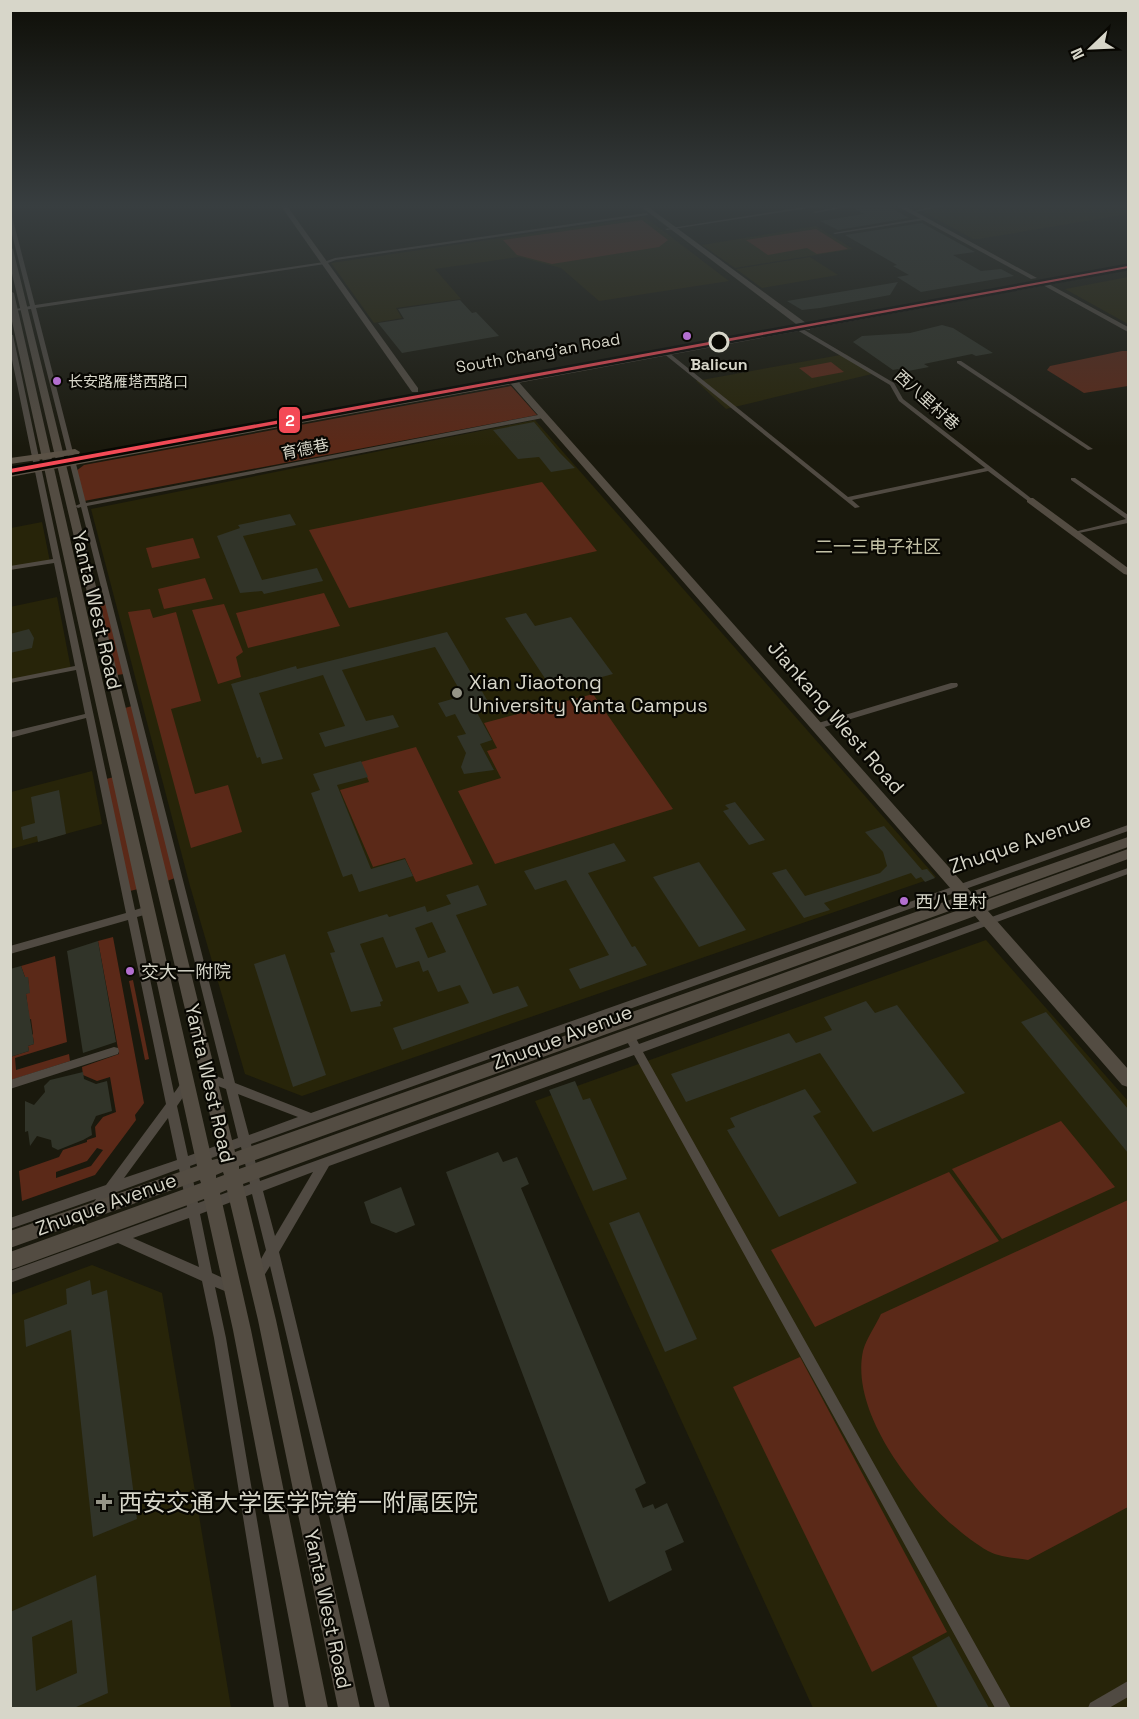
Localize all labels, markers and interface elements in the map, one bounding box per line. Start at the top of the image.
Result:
north arrow [1061,18,1121,78]
text: N [1066,45,1089,63]
street label: South Chang'an Road [454,328,622,378]
unlabelled marker [681,330,693,342]
marker: Balicun [709,332,729,352]
place label: Balicun [690,354,748,375]
street label: 西八里村巷 [890,365,964,435]
place label: 长安路雁塔西路口 [68,372,188,391]
marker: 长安路雁塔西路口 [51,375,63,387]
line badge: 2 [278,406,301,434]
text: 2 [285,410,295,431]
street label: 育德巷 [279,434,331,464]
street label: Yanta West Road [66,528,128,692]
district label: 二一三电子社区 [815,535,941,558]
street label: Jiankang West Road [762,635,910,799]
place label: Xian Jiaotong University Yanta Campus [469,669,708,718]
marker: Xian Jiaotong University Yanta Campus [450,686,464,700]
street label: Zhuque Avenue [946,807,1094,879]
place label: 西八里村 [915,890,987,913]
marker: 西八里村 [898,895,910,907]
place label: 交大一附院 [141,960,231,983]
marker: 交大一附院 [124,965,136,977]
street label: Zhuque Avenue [488,998,636,1076]
street label: Yanta West Road [179,1001,241,1165]
street label: Zhuque Avenue [32,1166,180,1242]
place label: 西安交通大学医学院第一附属医院 [118,1487,478,1518]
marker: 西安交通大学医学院第一附属医院 [95,1493,113,1511]
street label: Yanta West Road [298,1527,358,1691]

